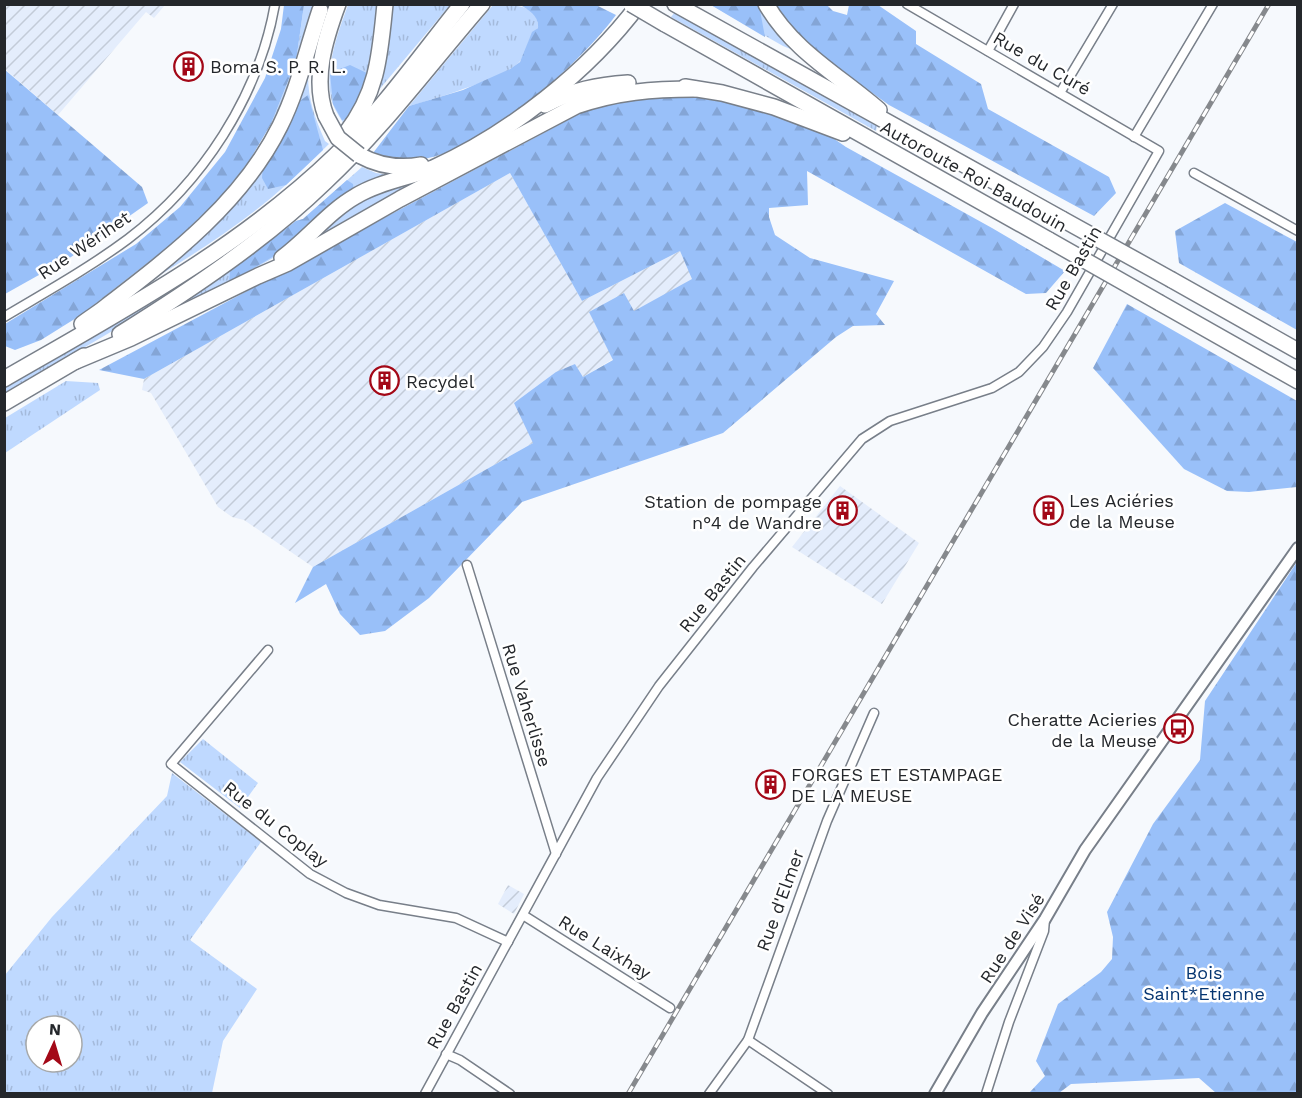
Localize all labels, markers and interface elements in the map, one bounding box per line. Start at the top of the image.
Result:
street label: Rue du Curé [990,27,1094,99]
building icon: Boma S. P. R. L. [173,50,205,82]
place label: Boma S. P. R. L. [210,56,346,77]
street label: Autoroute Roi Baudouin [877,116,1071,236]
street label: Rue Wérihet [34,206,135,284]
street label: Rue Bastin [1040,222,1106,314]
building icon: Recydel [369,365,401,397]
place label: Recydel [406,371,475,392]
place label: Les Aciéries de la Meuse [1069,490,1175,532]
place label: Station de pompage n°4 de Wandre [644,491,822,533]
building icon: Les Aciéries de la Meuse [1032,494,1064,526]
building icon: Station de pompage n°4 de Wandre [827,495,859,527]
street label: Rue Bastin [674,550,750,636]
street label: Rue Vaherlisse [498,641,556,769]
place label: Cheratte Acieries de la Meuse [1007,709,1157,751]
bus stop icon: Cheratte Acieries de la Meuse [1162,713,1194,745]
place label: FORGES ET ESTAMPAGE DE LA MEUSE [791,764,1002,806]
building icon: FORGES ET ESTAMPAGE DE LA MEUSE [754,768,786,800]
street label: Rue du Coplay [220,777,333,872]
street label: Rue d'Elmer [752,846,808,954]
street label: Rue de Visé [975,889,1049,987]
street label: Rue Laixhay [555,910,656,984]
street label: Rue Bastin [422,960,486,1052]
park label: Bois Saint*Etienne [1143,962,1265,1004]
north arrow [24,1014,84,1074]
text: N [48,1020,62,1039]

